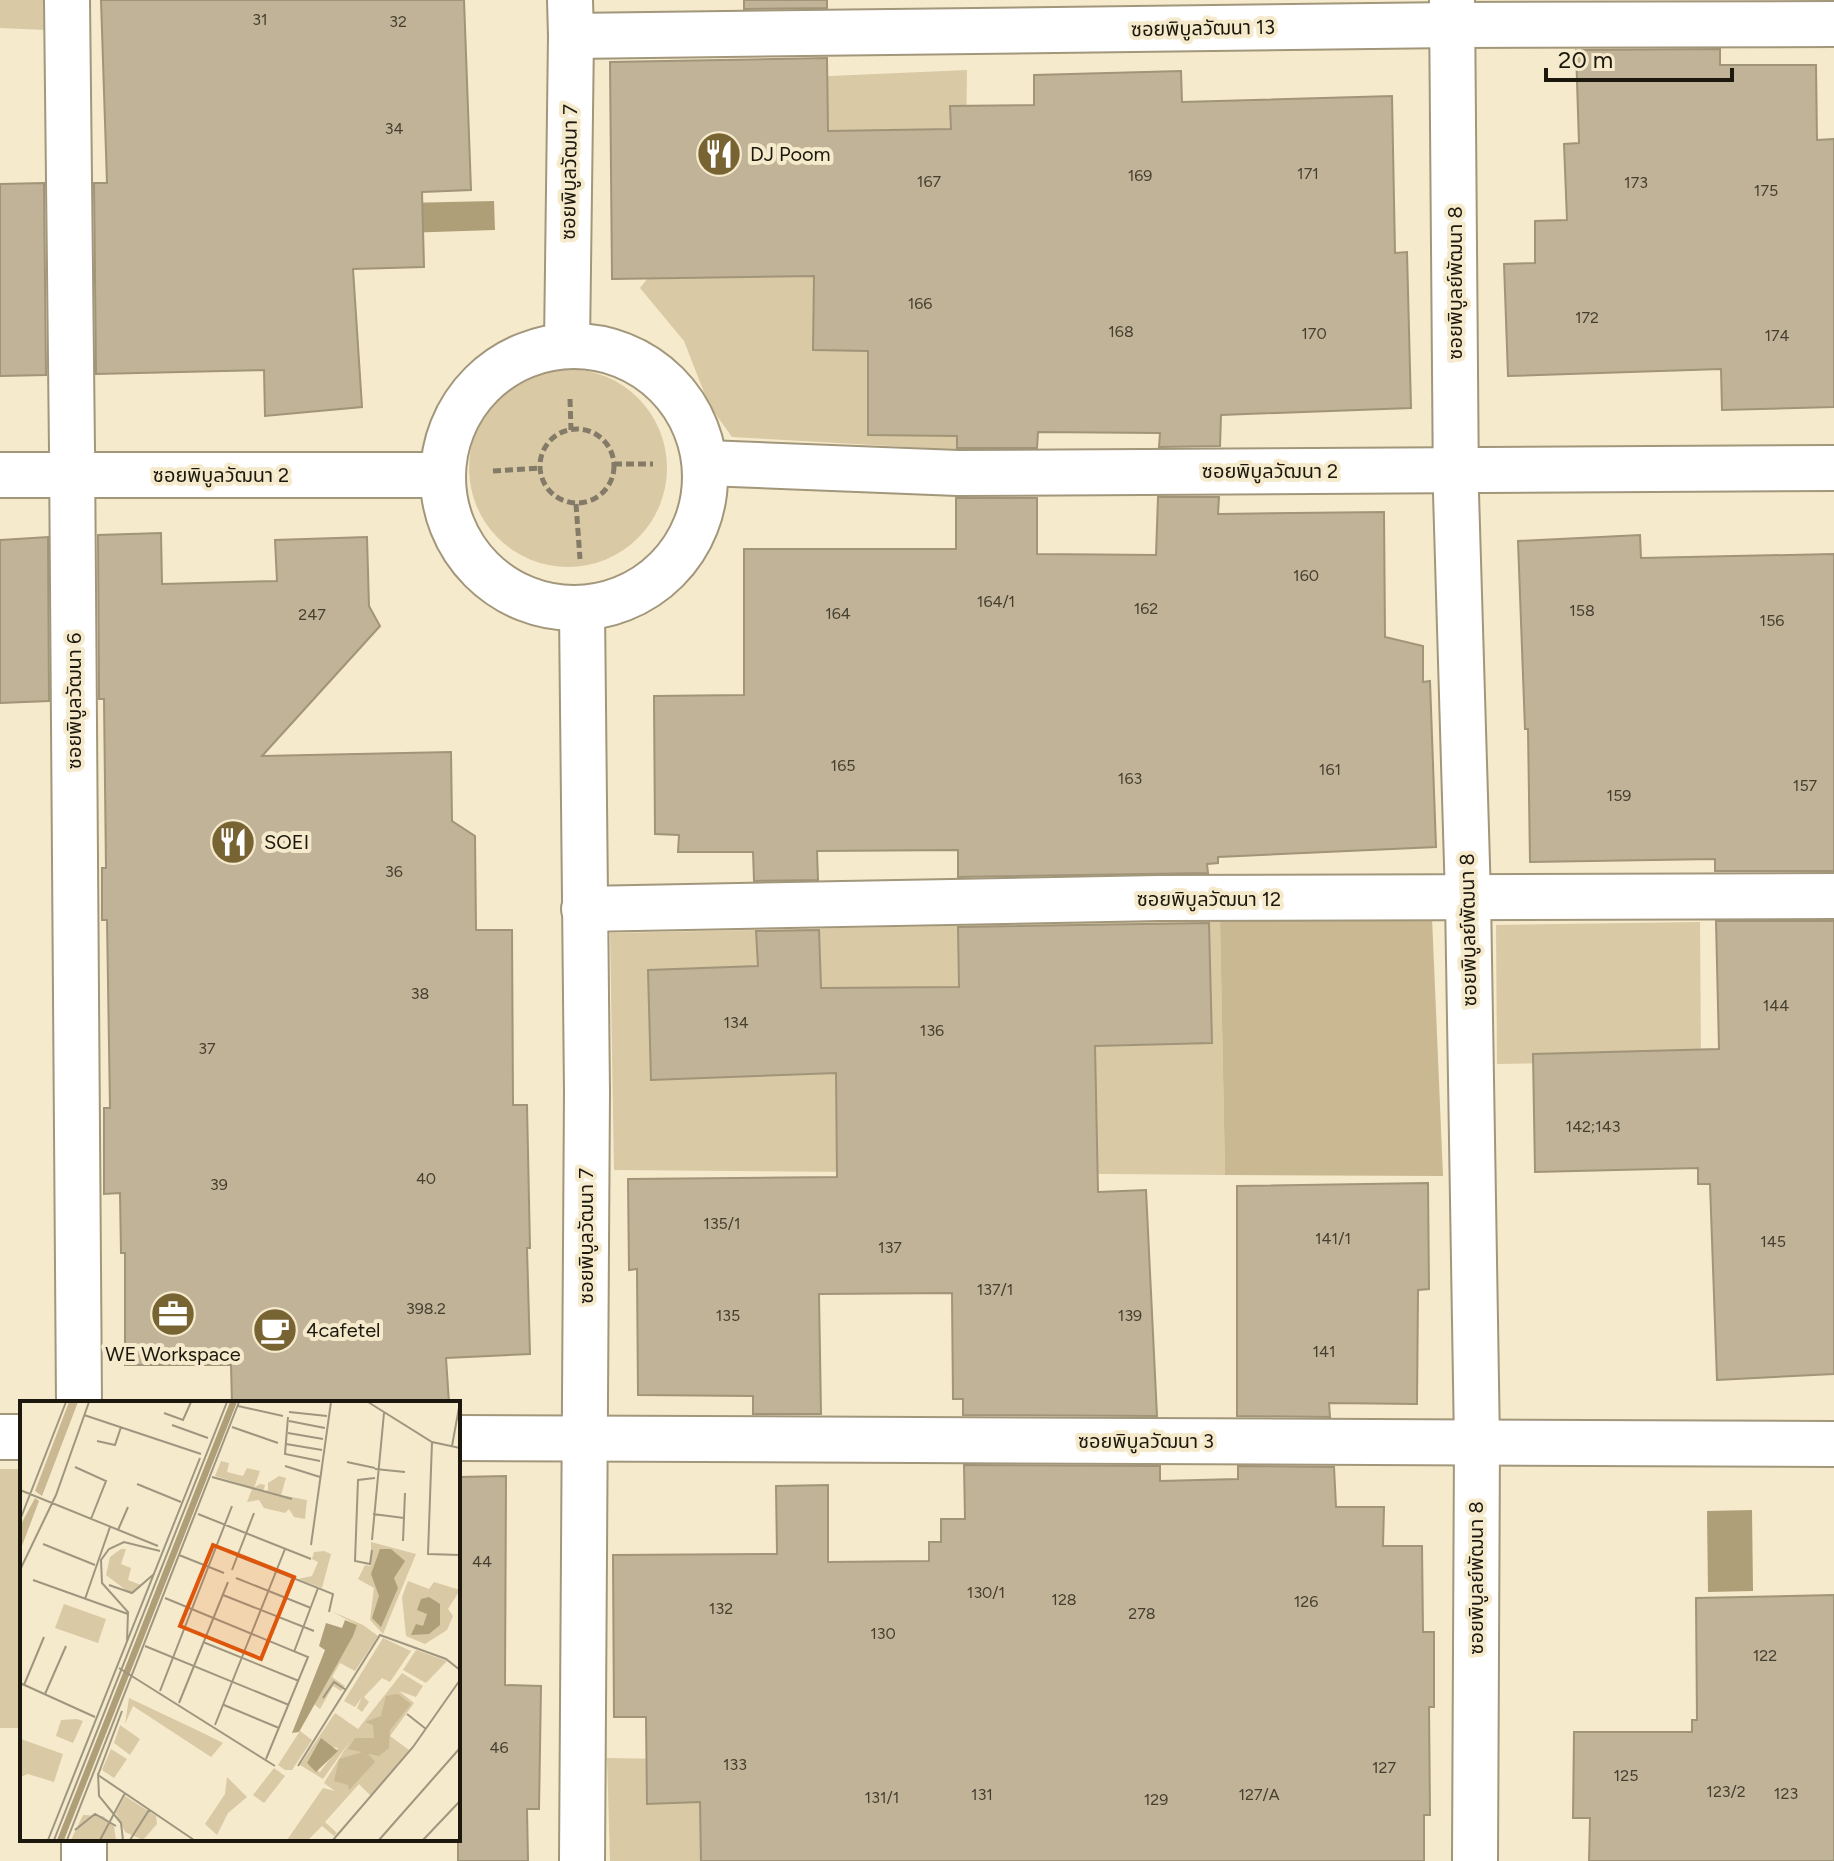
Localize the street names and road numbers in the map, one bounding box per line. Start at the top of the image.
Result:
street label: ซอยพิบูลวัฒนา 13 [1131,15,1275,42]
street label: ซอยพิบูลวัฒนา 7 [556,104,583,240]
street label: ซอยพิบูลย์พัฒนา 8 [1443,206,1468,360]
street label: ซอยพิบูลวัฒนา 2 [1202,459,1338,484]
street label: ซอยพิบูลวัฒนา 2 [153,463,289,488]
street label: ซอยพิบูลวัฒนา 6 [62,633,87,769]
street label: ซอยพิบูลย์พัฒนา 8 [1455,853,1482,1007]
street label: ซอยพิบูลวัฒนา 12 [1137,887,1281,912]
street label: ซอยพิบูลวัฒนา 7 [574,1168,599,1304]
street label: ซอยพิบูลวัฒนา 3 [1078,1429,1214,1454]
street label: ซอยพิบูลย์พัฒนา 8 [1464,1501,1489,1655]

